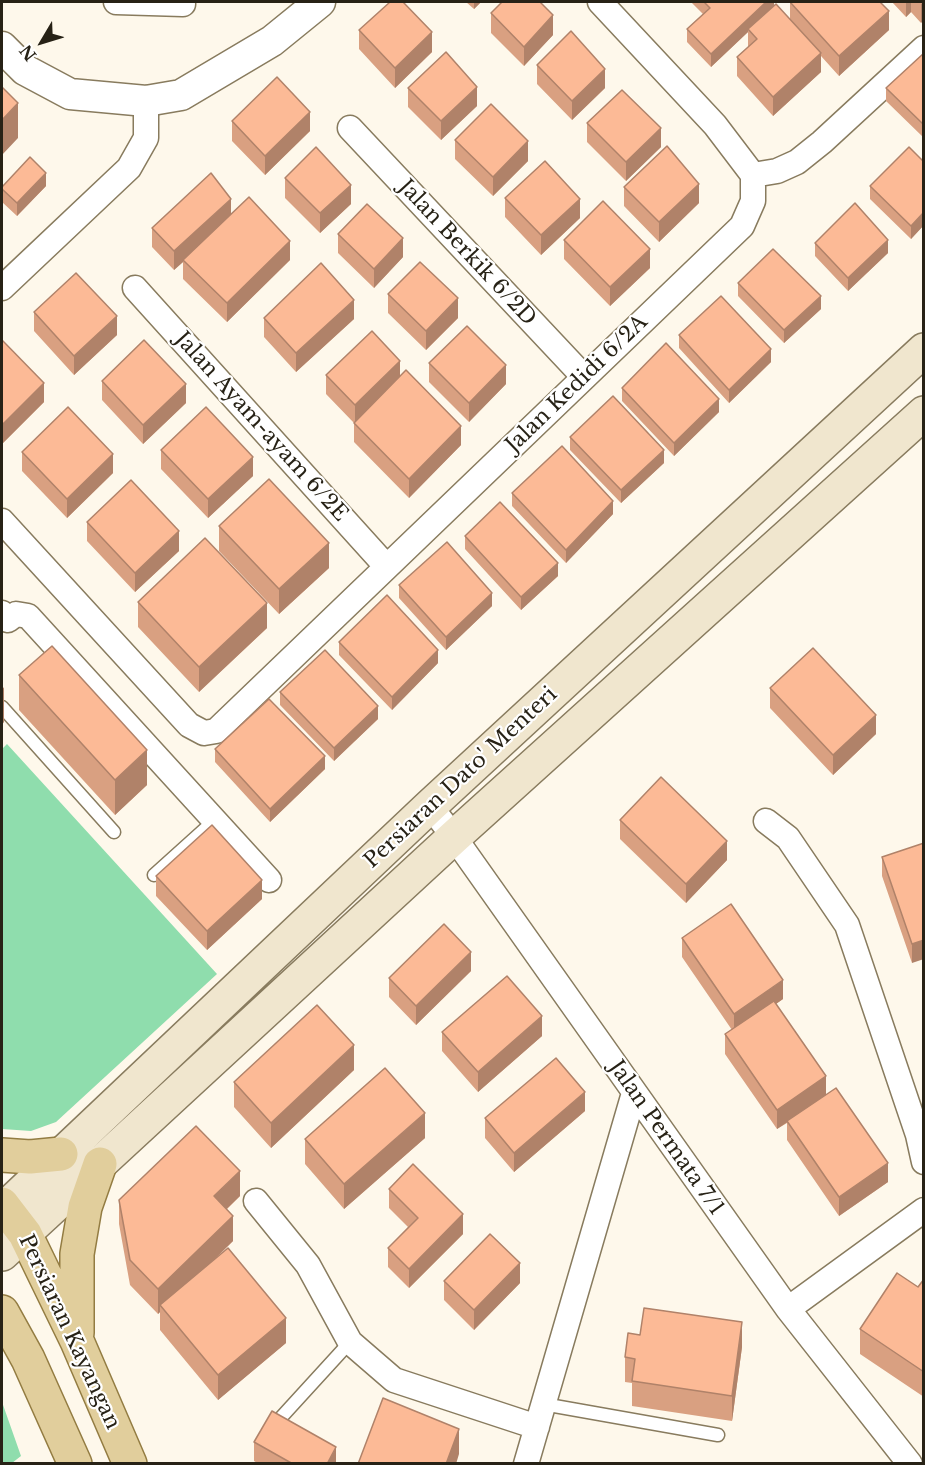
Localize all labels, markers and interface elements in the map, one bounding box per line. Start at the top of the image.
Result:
north arrow [12,12,72,72]
text: N [15,41,40,65]
street label: Jalan Berkik 6/2D [393,175,541,331]
street label: Jalan Kedidi 6/2A [501,310,653,458]
street label: Jalan Ayam-ayam 6/2E [169,327,353,527]
street label: Persiaran Dato' Menteri [359,682,563,874]
street label: Jalan Permata 7/1 [603,1056,729,1220]
street label: Persiaran Kayangan [13,1231,125,1433]

